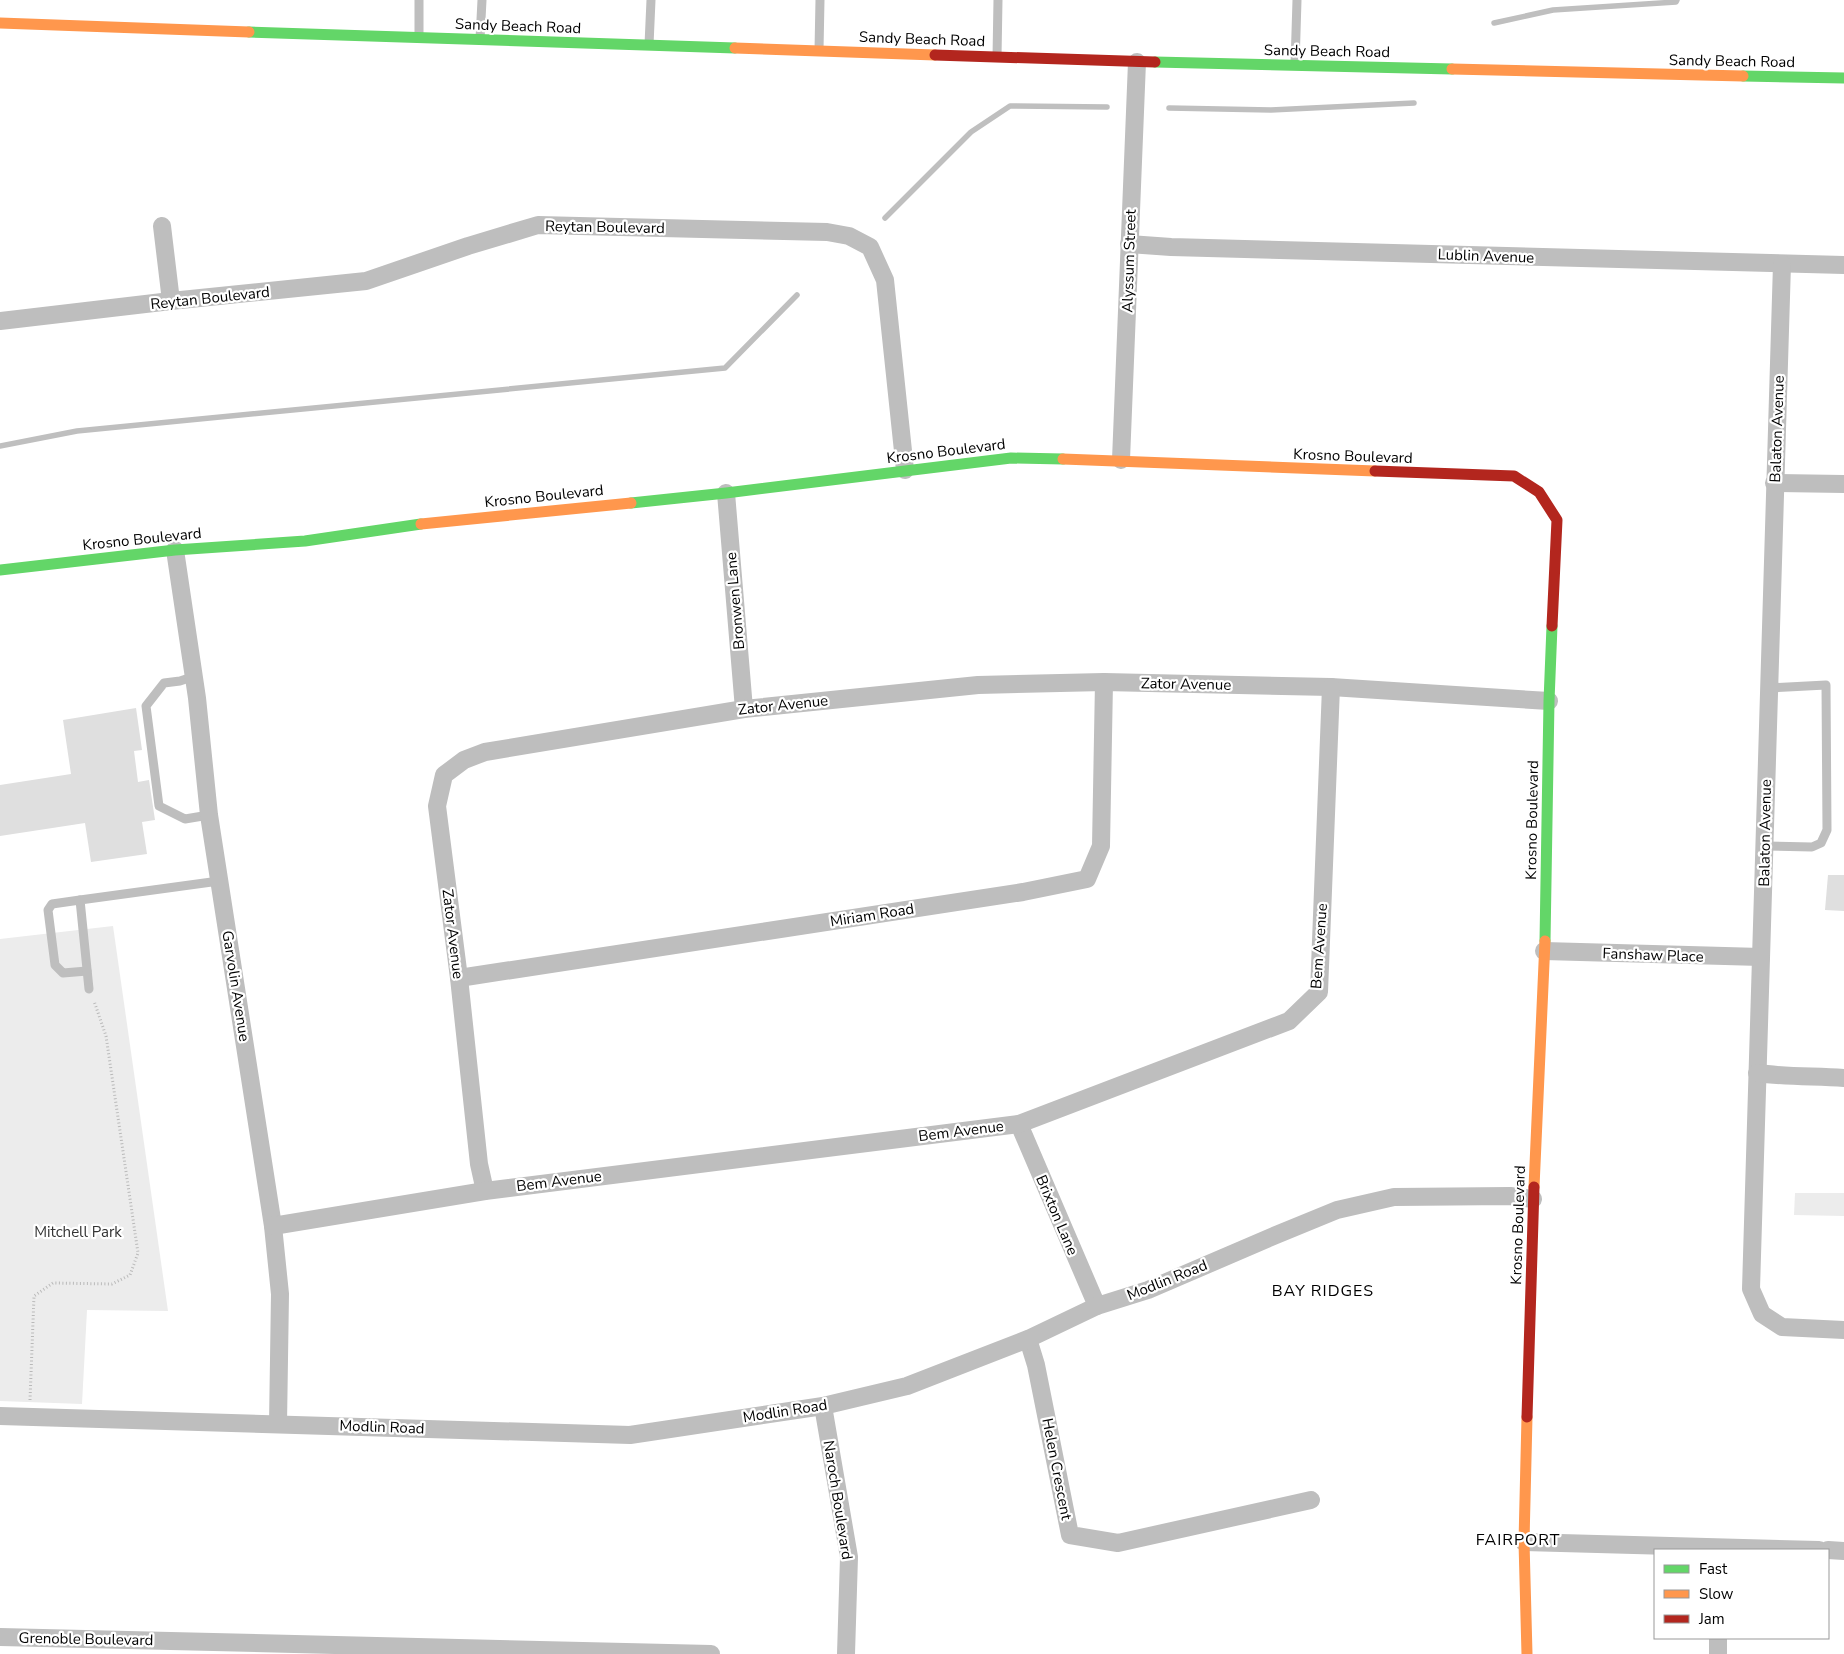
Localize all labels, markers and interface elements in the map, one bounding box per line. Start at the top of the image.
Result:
street label: Sandy Beach Road [455,14,581,38]
street label: Sandy Beach Road [859,27,985,51]
street label: Sandy Beach Road [1264,40,1390,62]
street label: Sandy Beach Road [1669,50,1795,72]
street label: Alyssum Street [1117,208,1141,313]
street label: Reytan Boulevard [545,216,665,238]
street label: Lublin Avenue [1437,244,1535,268]
street label: Reytan Boulevard [149,282,271,314]
street label: Balaton Avenue [1765,375,1789,483]
street label: Krosno Boulevard [885,434,1007,468]
street label: Krosno Boulevard [1293,444,1413,468]
street label: Krosno Boulevard [483,480,605,512]
street label: Krosno Boulevard [81,523,203,555]
street label: Bronwen Lane [721,551,749,651]
street label: Zator Avenue [1141,673,1231,695]
street label: Zator Avenue [737,690,829,720]
street label: Krosno Boulevard [1521,760,1543,880]
street label: Balaton Avenue [1754,779,1776,887]
street label: Zator Avenue [438,888,468,980]
street label: Miriam Road [829,898,915,932]
street label: Bem Avenue [1306,902,1332,990]
street label: Garvolin Avenue [217,929,255,1043]
street label: Fanshaw Place [1602,943,1704,967]
street label: Bem Avenue [917,1116,1005,1146]
street label: Krosno Boulevard [1506,1165,1530,1285]
street label: Bem Avenue [515,1166,603,1196]
street label: Brixton Lane [1031,1172,1083,1258]
park label: Mitchell Park [34,1222,122,1242]
street label: Modlin Road [1124,1255,1210,1305]
district label: BAY RIDGES [1272,1280,1374,1302]
street label: Modlin Road [741,1394,829,1428]
street label: Modlin Road [339,1416,425,1438]
street label: Helen Crescent [1037,1416,1077,1522]
street label: Naroch Boulevard [819,1439,857,1561]
district label: FAIRPORT [1476,1529,1560,1551]
legend [1654,1549,1829,1639]
text: Fast [1699,1559,1728,1579]
text: Slow [1699,1584,1734,1604]
text: Jam [1698,1609,1725,1629]
street label: Grenoble Boulevard [19,1628,153,1650]

